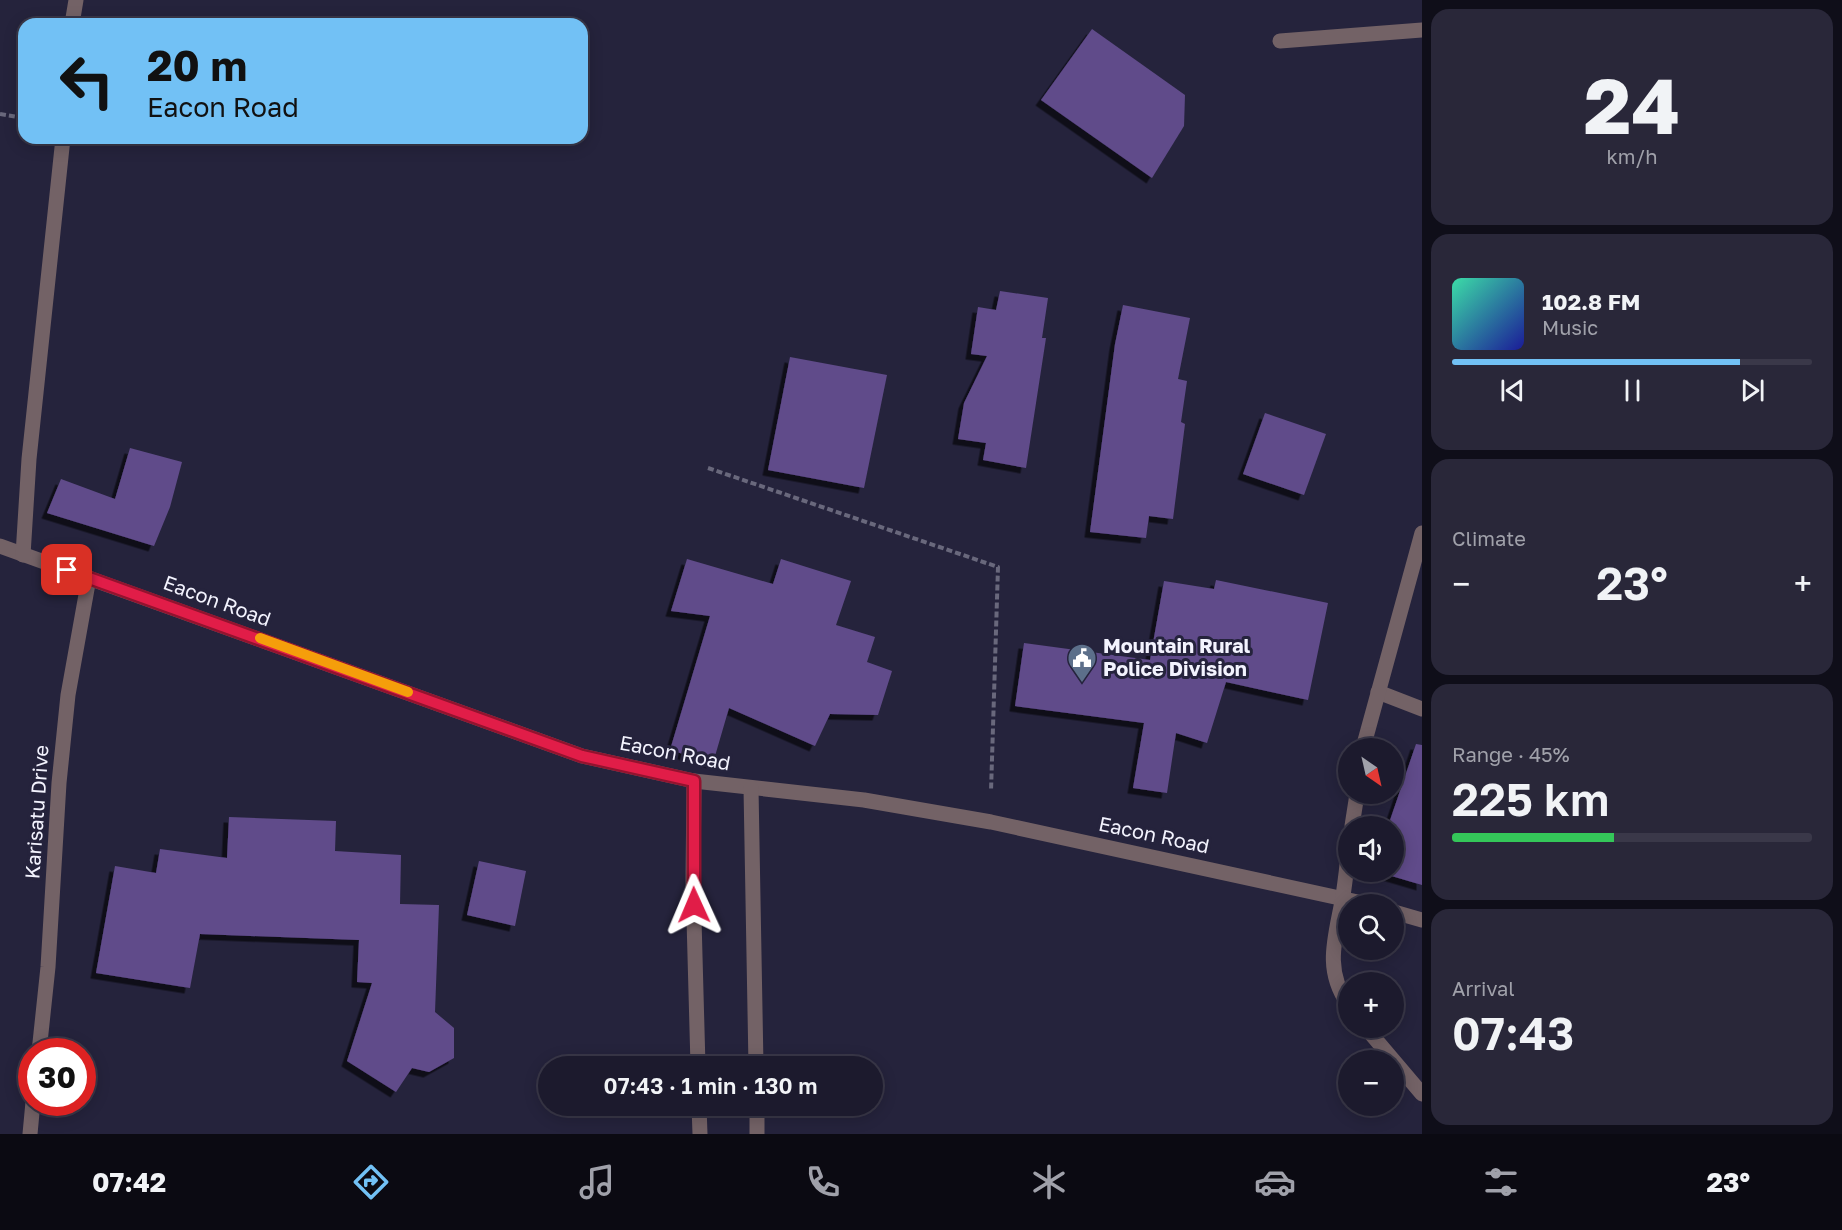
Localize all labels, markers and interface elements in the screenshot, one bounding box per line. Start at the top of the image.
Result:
text: 20 m [147,40,247,90]
icon: left [48,42,126,120]
text: 24 [1584,58,1680,151]
text: Eacon Road [147,91,299,123]
text: km/h [1607,144,1657,168]
text: 102.8 FM [1542,288,1640,315]
text: Music [1542,315,1598,339]
icon: previous [1496,374,1529,407]
icon: pause [1616,374,1649,407]
icon: next [1736,374,1769,407]
text: Climate [1452,526,1526,550]
pin [41,544,92,595]
icon: arrive [50,553,83,586]
text: 23° [1596,556,1668,610]
text: − [1452,564,1470,603]
text: + [1794,564,1812,603]
street label: Eacon Road [160,570,274,631]
place label: Mountain Rural Police Division [1103,633,1251,680]
public building icon: Mountain Rural Police Division [1066,642,1098,684]
street label: Eacon Road [618,730,733,775]
north arrow [1338,738,1404,804]
map controls [1338,738,1404,1116]
text: Range · 45% [1452,742,1570,766]
street label: Karisatu Drive [19,744,53,880]
text: 225 km [1452,772,1609,826]
street label: Eacon Road [1097,811,1212,857]
button: sound [1338,816,1404,882]
position arrow [662,873,726,937]
button: search [1338,894,1404,960]
button: + [1338,972,1404,1038]
text: Arrival [1452,976,1515,1000]
text: 07:43 [1452,1006,1574,1060]
speed limit sign: 30 [18,1038,96,1116]
button: − [1338,1050,1404,1116]
text: 07:43 · 1 min · 130 m [604,1072,817,1099]
icon: directions [350,1161,392,1203]
icon: music [576,1161,618,1203]
icon: phone [802,1161,844,1203]
icon: climate [1028,1161,1070,1203]
icon: car [1254,1161,1296,1203]
icon: filters [1480,1161,1522,1203]
text: 07:42 [92,1166,166,1198]
text: 23° [1706,1166,1750,1198]

